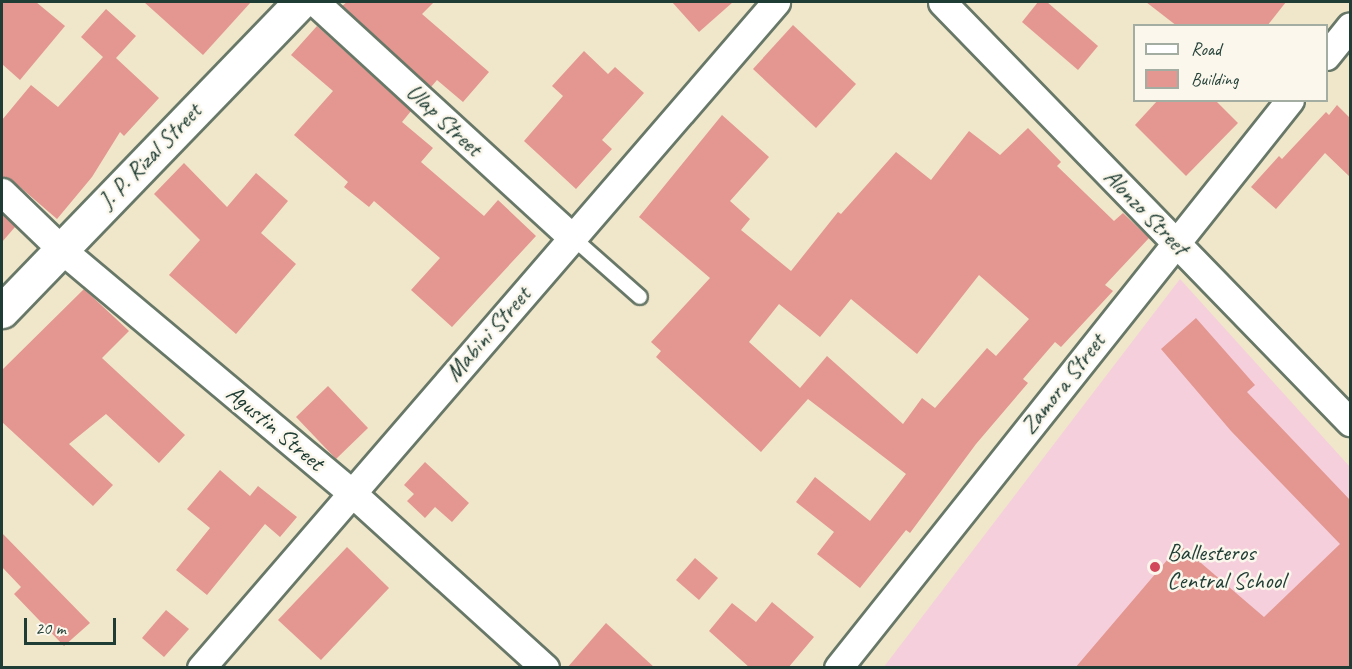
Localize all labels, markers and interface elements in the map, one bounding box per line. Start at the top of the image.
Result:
legend [1133,24,1328,102]
text: Road [1191,38,1221,60]
text: Building [1191,68,1238,90]
street label: Ulap Street [400,77,488,163]
street label: J. P. Rizal Street [92,97,208,215]
street label: Alonzo Street [1098,163,1194,261]
street label: Mabini Street [439,281,537,387]
street label: Zamora Street [1014,327,1112,441]
street label: Agustin Street [220,379,330,477]
place label: Ballesteros Central School [1167,539,1285,595]
marker: Ballesteros Central School [1148,560,1162,574]
scale bar [27,606,118,644]
text: 20 m [35,617,66,639]

